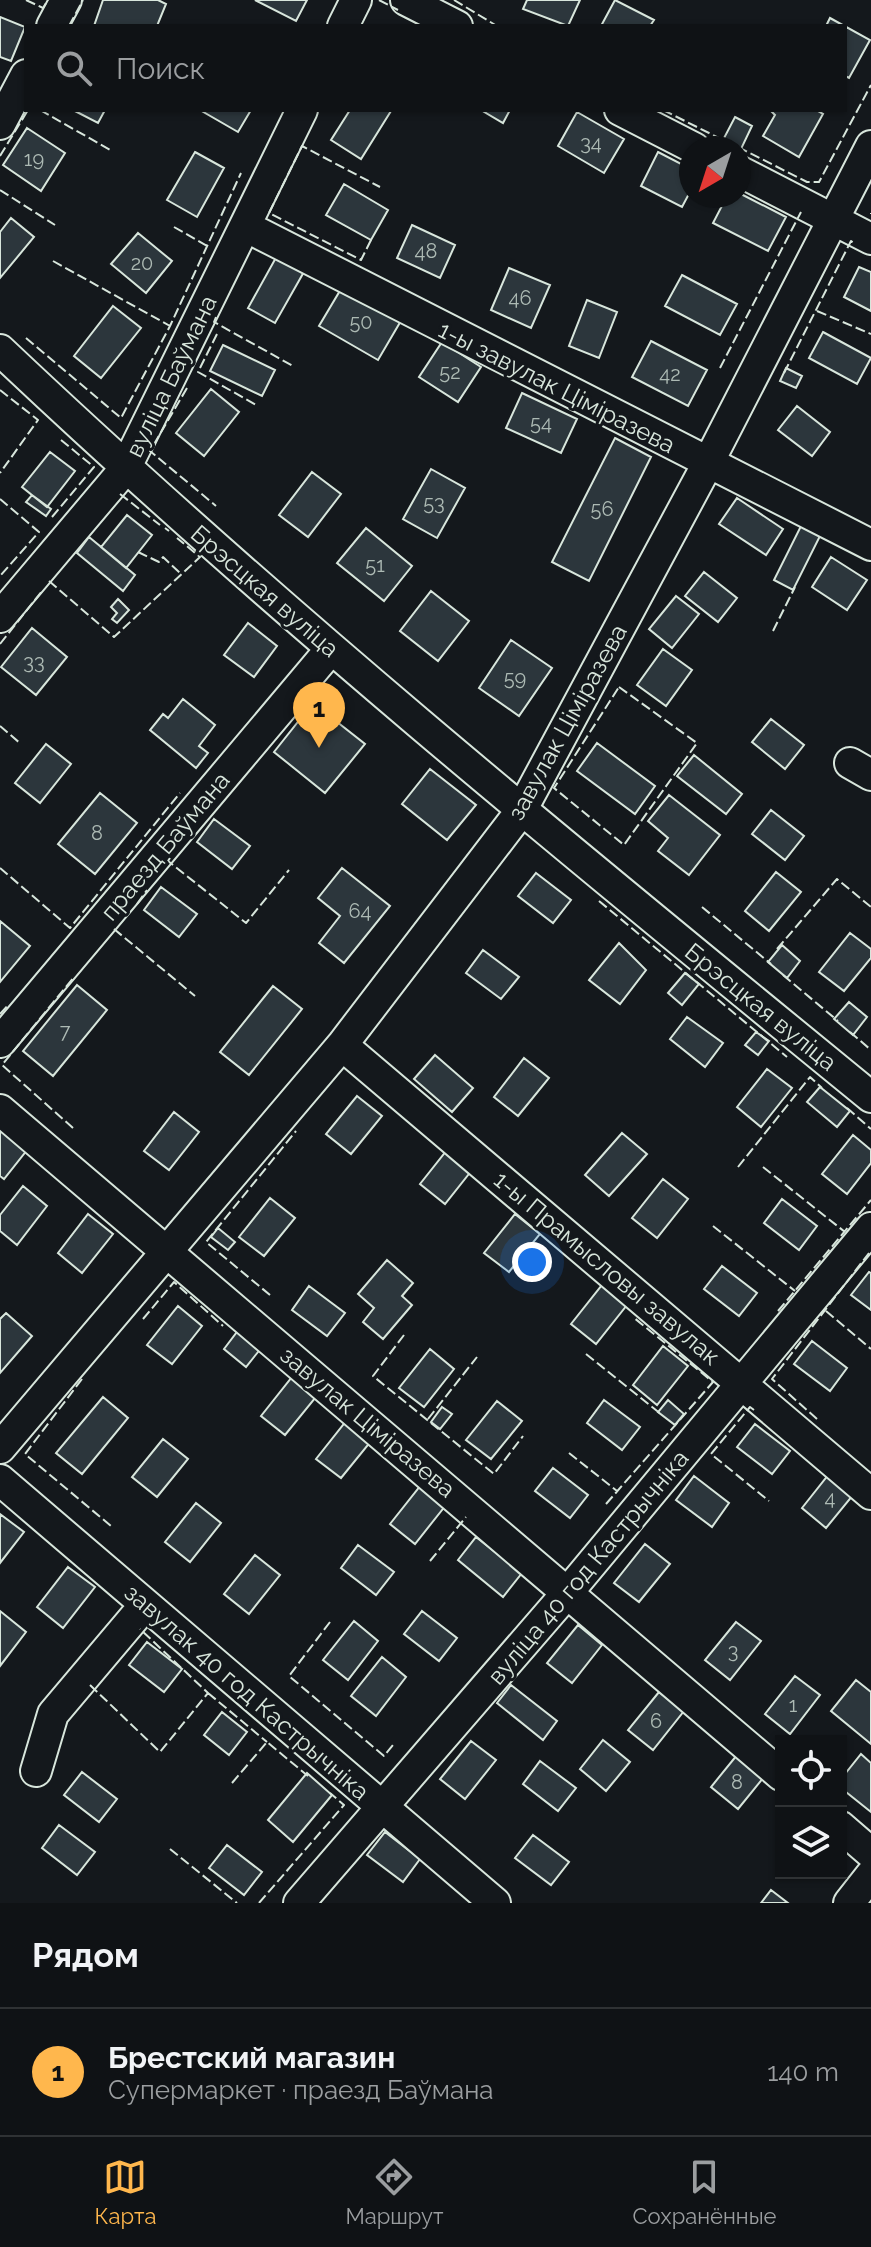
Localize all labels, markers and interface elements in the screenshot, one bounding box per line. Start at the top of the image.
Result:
search box [24,24,847,112]
icon: search [52,46,96,90]
text: Поиск [116,51,205,86]
house number: 34 [580,131,602,155]
north arrow [679,136,751,208]
house number: 19 [24,147,44,171]
house number: 48 [415,239,437,263]
house number: 20 [131,251,153,275]
house number: 46 [509,286,531,310]
street label: вуліца Баўмана [119,290,223,462]
house number: 50 [349,310,373,334]
street label: 1-ы завулак Ціміразева [434,315,680,459]
house number: 52 [439,360,461,384]
house number: 42 [659,362,681,386]
house number: 54 [530,411,552,435]
house number: 53 [423,491,445,515]
house number: 56 [591,497,613,521]
street label: Брэсцкая вуліца [185,519,345,663]
house number: 51 [365,553,385,577]
street label: завулак Ціміразева [501,619,633,825]
house number: 33 [23,650,45,674]
house number: 59 [504,666,526,690]
pin: 1 [293,682,345,748]
street label: праезд Баўмана [94,766,236,926]
house number: 8 [91,821,103,845]
house number: 64 [349,899,372,923]
street label: Брэсцкая вуліца [679,937,843,1077]
house number: 7 [60,1019,71,1043]
street label: 1-ы Прамысловы завулак [488,1165,726,1371]
your location [512,1242,552,1282]
street label: завулак Ціміразева [275,1340,461,1504]
street label: вуліца 40 год Кастрычніка [481,1444,695,1690]
house number: 4 [825,1486,836,1510]
street label: завулак 40 год Кастрычніка [119,1578,375,1806]
house number: 3 [728,1639,738,1663]
house number: 1 [789,1693,798,1717]
house number: 6 [650,1709,662,1733]
map controls [775,1735,847,1879]
button: locate [775,1735,847,1807]
house number: 8 [731,1770,743,1794]
button: layers [775,1807,847,1879]
text: Рядом [32,1935,139,1975]
text: Брестский магазин [108,2040,395,2075]
text: 1 [52,2057,64,2087]
text: 140 m [767,2057,839,2087]
text: Супермаркет · праезд Баўмана [108,2075,493,2105]
tab: Карта [95,2155,156,2229]
tab: Маршрут [345,2155,443,2229]
tab: Сохранённые [632,2155,776,2229]

